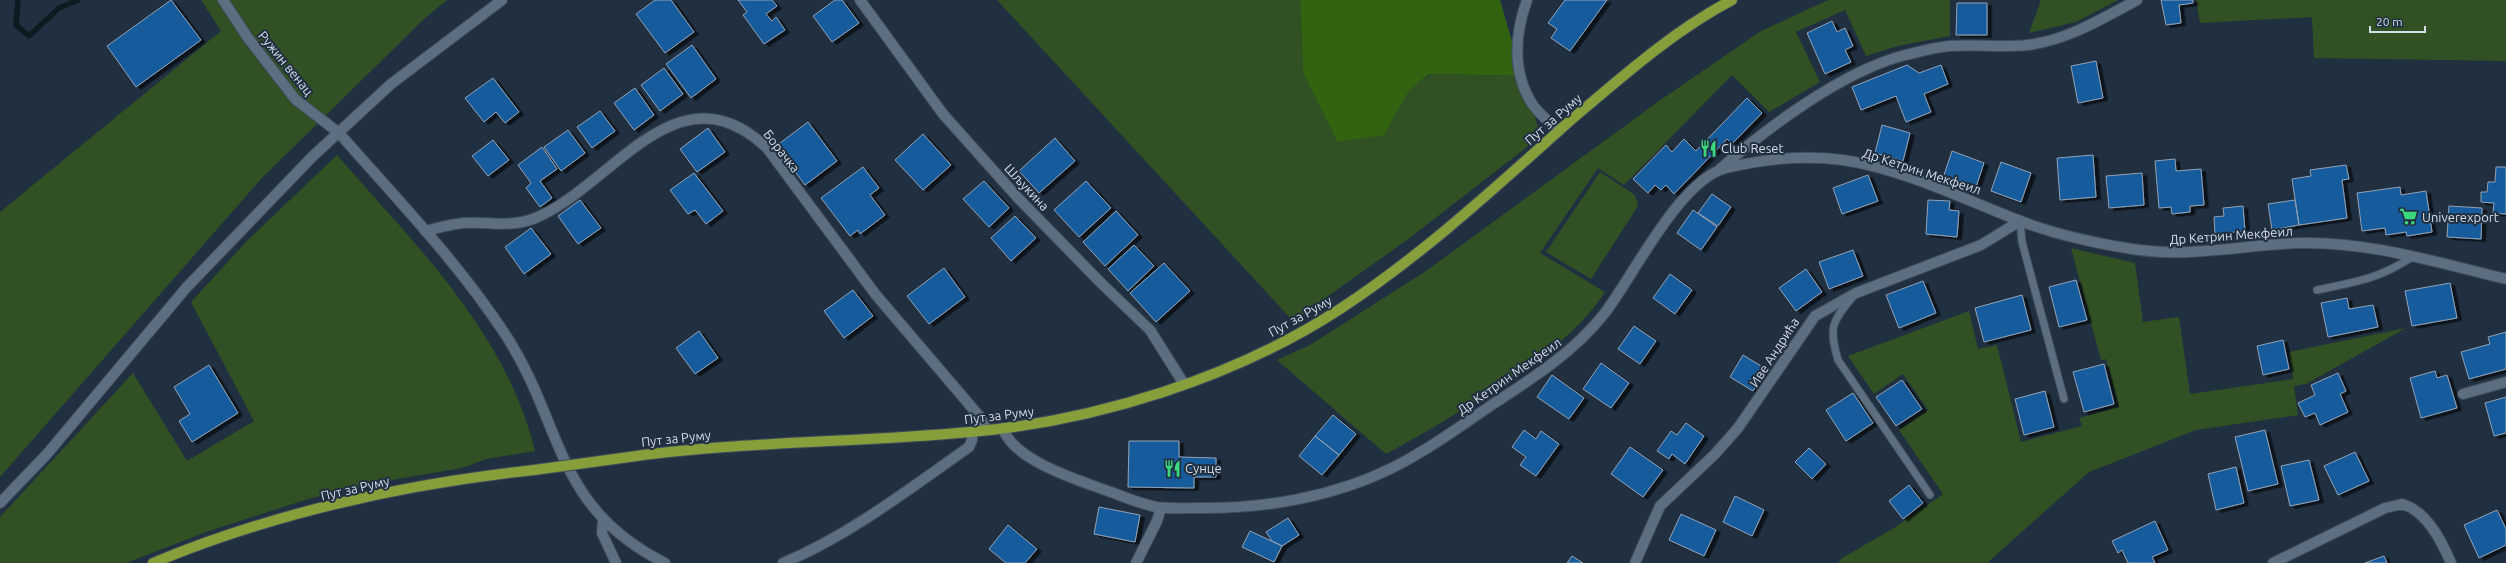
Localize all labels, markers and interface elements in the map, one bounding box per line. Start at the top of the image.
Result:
scale bar [2370,8,2425,34]
text: 20 m [2376,15,2403,28]
street label: Ружин венац [256,28,316,98]
street label: Пут за Руму [1522,91,1584,147]
street label: Борачка [761,127,803,175]
restaurant icon: Club Reset [1698,138,1718,158]
place label: Club Reset [1721,141,1784,155]
street label: Др Кетрин Мекфеил [1861,145,1983,197]
street label: Шљукина [1002,161,1052,213]
supermarket icon: Univerexport [2399,207,2419,227]
place label: Univerexport [2422,210,2499,224]
street label: Др Кетрин Мекфеил [2169,224,2293,246]
street label: Пут за Руму [1266,293,1334,339]
street label: Иве Андрића [1746,315,1802,389]
street label: Др Кетрин Мекфеил [1454,335,1564,417]
street label: Пут за Руму [963,404,1035,426]
street label: Пут за Руму [640,427,712,449]
restaurant icon: Сунце [1162,458,1182,478]
place label: Сунце [1185,461,1222,475]
street label: Пут за Руму [319,473,391,503]

